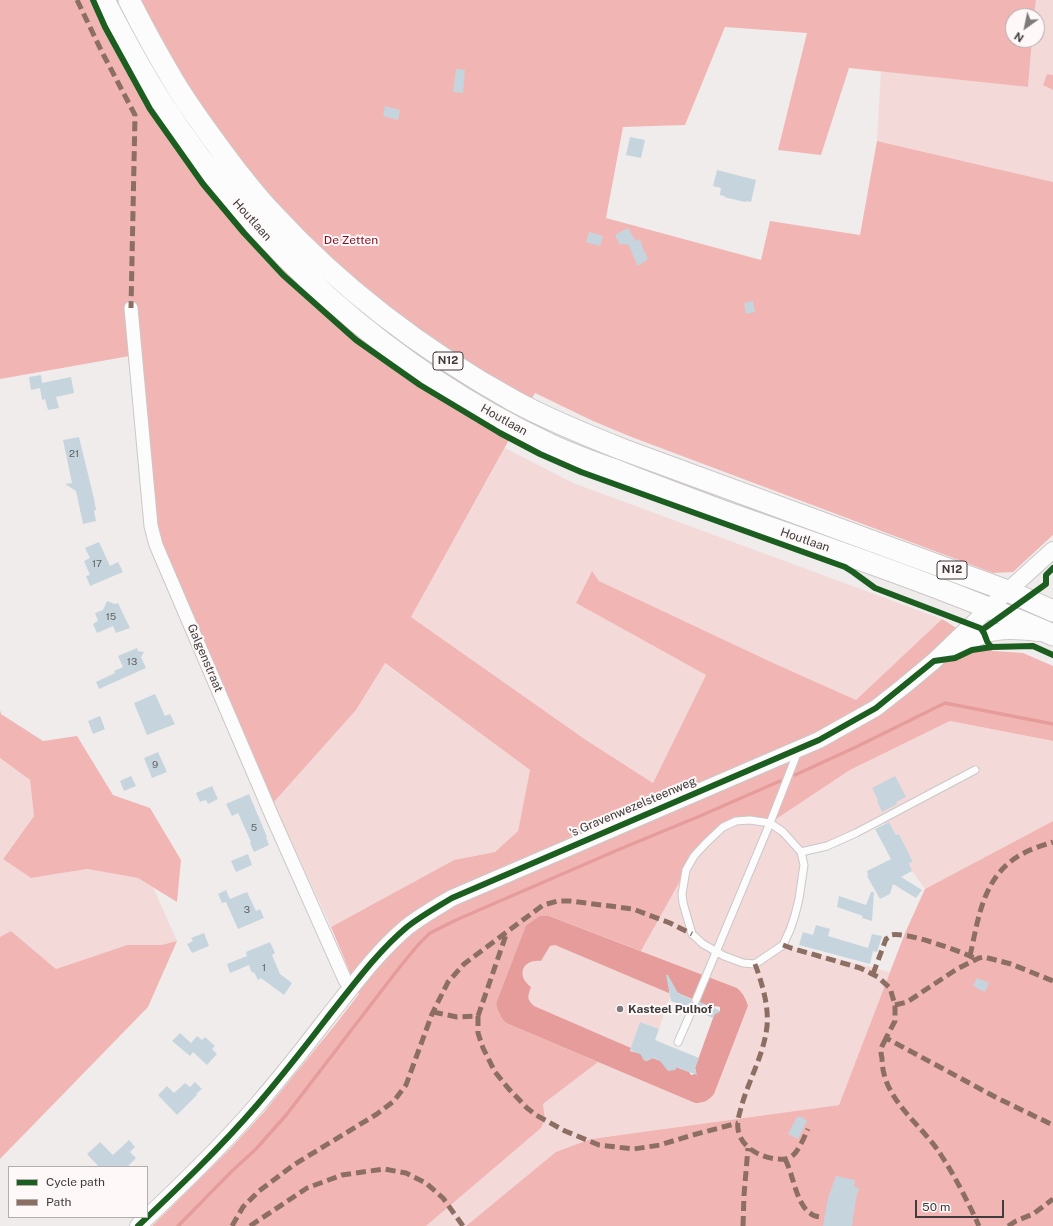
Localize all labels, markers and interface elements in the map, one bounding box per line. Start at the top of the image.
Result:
north arrow [1005,8,1045,48]
text: N [1012,30,1026,45]
street label: Houtlaan [229,196,275,244]
park label: De Zetten [324,233,378,247]
road number: N12 [433,352,463,370]
street label: Houtlaan [478,401,530,439]
house number: 21 [69,448,79,460]
street label: Houtlaan [778,525,832,555]
house number: 17 [92,558,102,570]
road number: N12 [937,561,967,579]
house number: 15 [106,611,116,623]
street label: Galgenstraat [184,622,226,694]
house number: 13 [127,656,137,668]
house number: 9 [152,759,158,771]
street label: 's Gravenwezelsteenweg [567,774,699,840]
house number: 5 [251,822,257,834]
house number: 3 [244,904,250,916]
house number: 1 [262,962,266,974]
place label: Kasteel Pulhof [628,1002,712,1016]
marker: Kasteel Pulhof [615,1004,625,1014]
legend [8,1166,148,1218]
text: Cycle path [46,1175,105,1189]
scale bar [917,1192,1006,1218]
text: Path [46,1195,72,1209]
text: 50 m [922,1200,950,1214]

